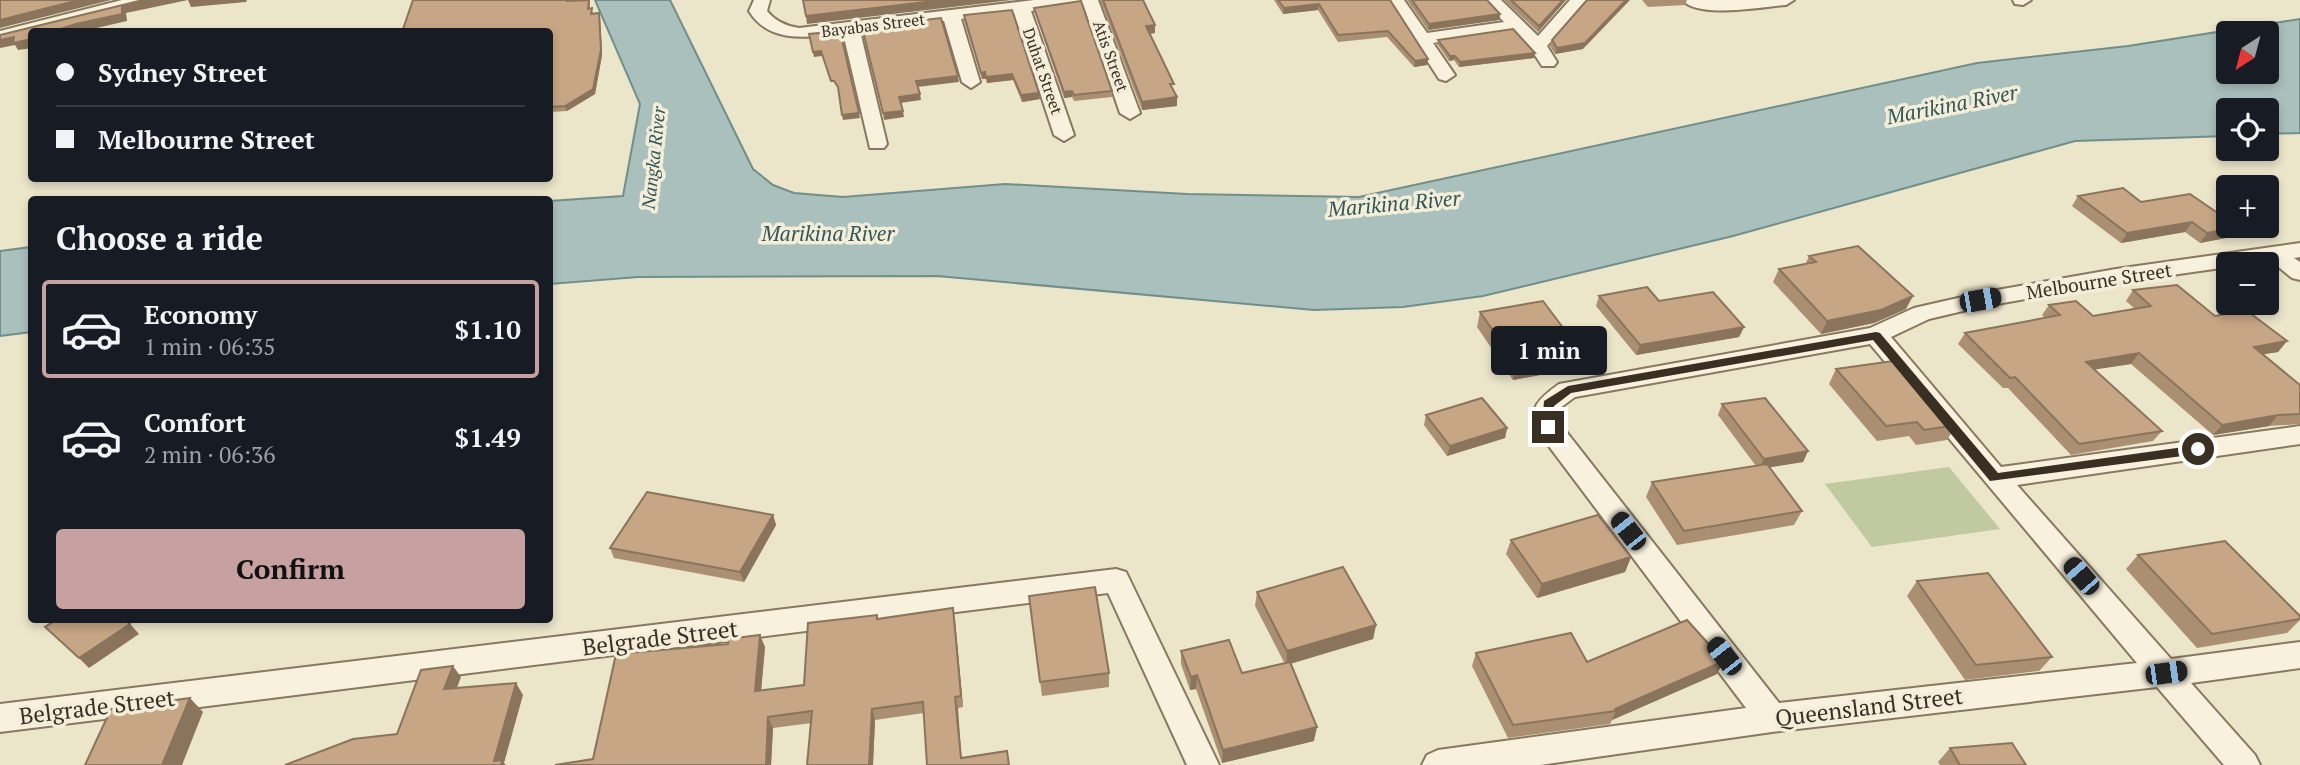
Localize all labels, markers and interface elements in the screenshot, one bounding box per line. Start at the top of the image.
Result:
street label: Bayabas Street [820,8,926,42]
street label: Atis Street [1088,17,1134,95]
north arrow [2216,21,2278,84]
map controls [2216,21,2279,315]
street label: Duhat Street [1018,25,1068,117]
text: Sydney Street [98,55,267,89]
water label: Marikina River [1883,77,2021,131]
button: locate [2216,98,2279,161]
water label: Nangka River [636,104,670,211]
text: Melbourne Street [98,122,315,156]
button: + [2216,175,2279,238]
water label: Marikina River [1326,183,1462,223]
text: Choose a ride [56,217,263,259]
water label: Marikina River [761,219,895,247]
button: − [2216,252,2279,315]
street label: Melbourne Street [2024,257,2173,304]
car [1958,286,2003,314]
text: Economy [144,297,257,331]
icon: car [60,298,123,361]
text: $1.10 [455,312,521,346]
callout: 1 min [1490,326,1606,374]
text: 1 min · 06:35 [144,331,276,362]
text: 1 min [1518,335,1580,366]
text: Comfort [144,405,246,439]
icon: car [60,406,123,469]
route end [1532,411,1564,443]
text: $1.49 [455,420,521,454]
route start [2182,433,2214,465]
text: 2 min · 06:36 [144,439,276,470]
car [1607,508,1650,554]
button: Confirm [56,529,525,609]
car [2060,553,2103,599]
street label: Belgrade Street [580,613,740,662]
car [1703,633,1746,679]
car [2144,660,2189,686]
street label: Queensland Street [1773,680,1965,733]
street label: Belgrade Street [17,682,177,731]

